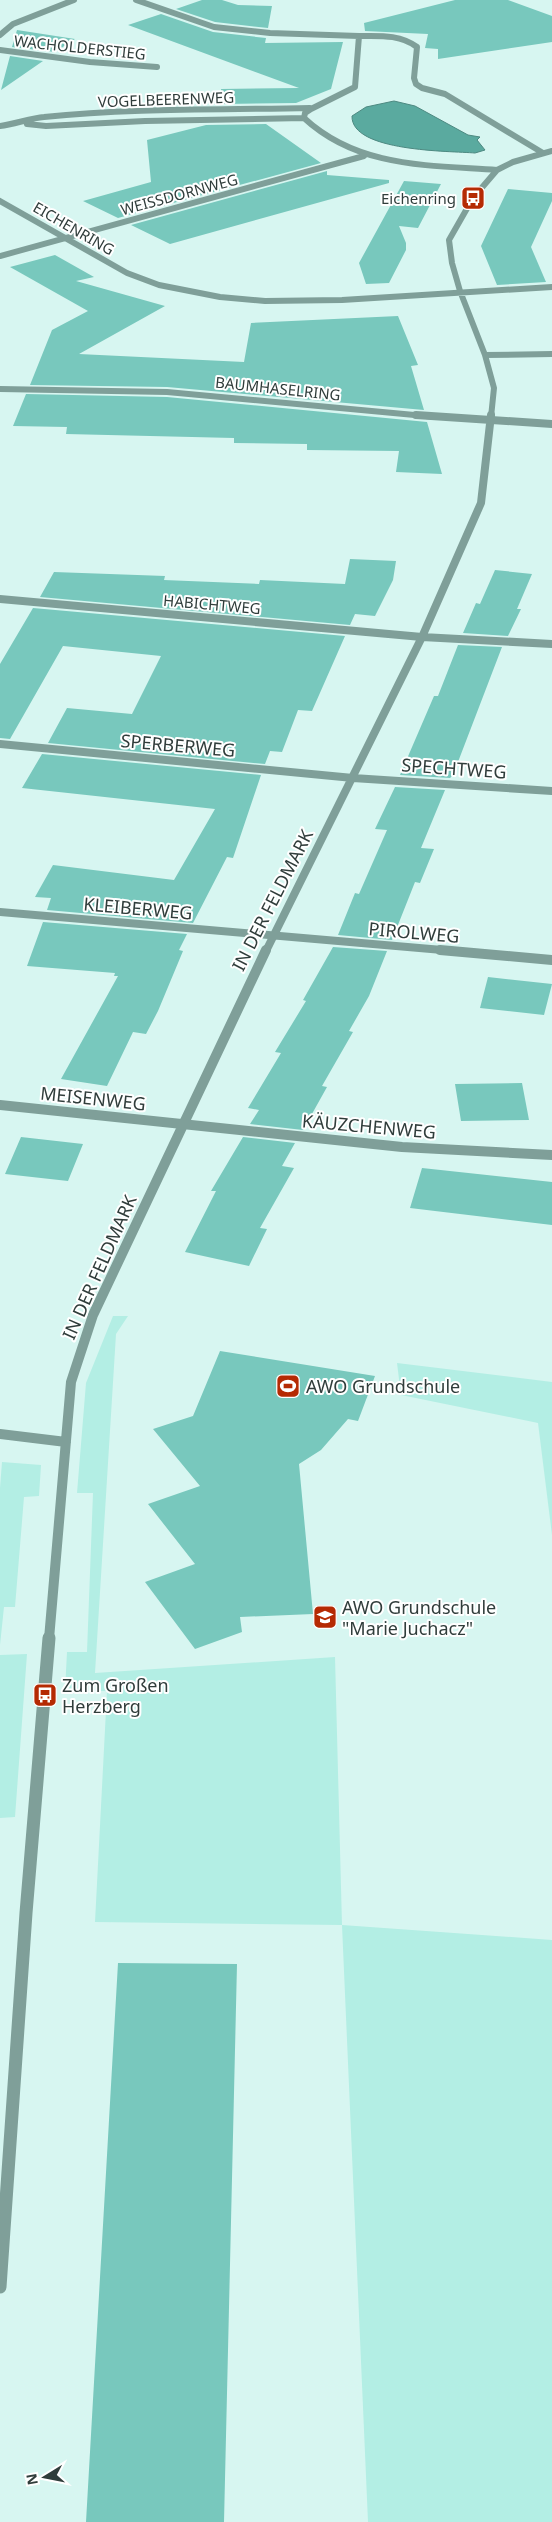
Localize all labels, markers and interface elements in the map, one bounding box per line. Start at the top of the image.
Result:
street label: WACHOLDERSTIEG [13,30,147,64]
street label: VOGELBEERENWEG [97,87,235,111]
street label: WEISSDORNWEG [118,169,240,219]
bus stop icon: Eichenring [460,185,486,211]
place label: Eichenring [381,188,456,208]
street label: EICHENRING [30,197,118,259]
street label: BAUMHASELRING [214,371,342,405]
street label: HABICHTWEG [162,590,262,618]
street label: SPERBERWEG [120,728,236,762]
street label: SPECHTWEG [401,752,507,784]
street label: IN DER FELDMARK [226,824,318,975]
street label: KLEIBERWEG [82,891,194,925]
street label: PIROLWEG [368,916,460,948]
street label: MEISENWEG [39,1081,147,1115]
street label: KÄUZCHENWEG [301,1108,437,1144]
street label: IN DER FELDMARK [56,1190,142,1343]
sports icon: AWO Grundschule [275,1373,301,1399]
place label: AWO Grundschule [306,1374,460,1398]
place label: AWO Grundschule "Marie Juchacz" [342,1595,496,1640]
school or university icon: AWO Grundschule "Marie Juchacz" [312,1604,338,1630]
place label: Zum Großen Herzberg [62,1673,169,1718]
bus stop icon: Zum Großen Herzberg [32,1682,58,1708]
north arrow [20,2452,70,2502]
text: N [21,2472,42,2487]

